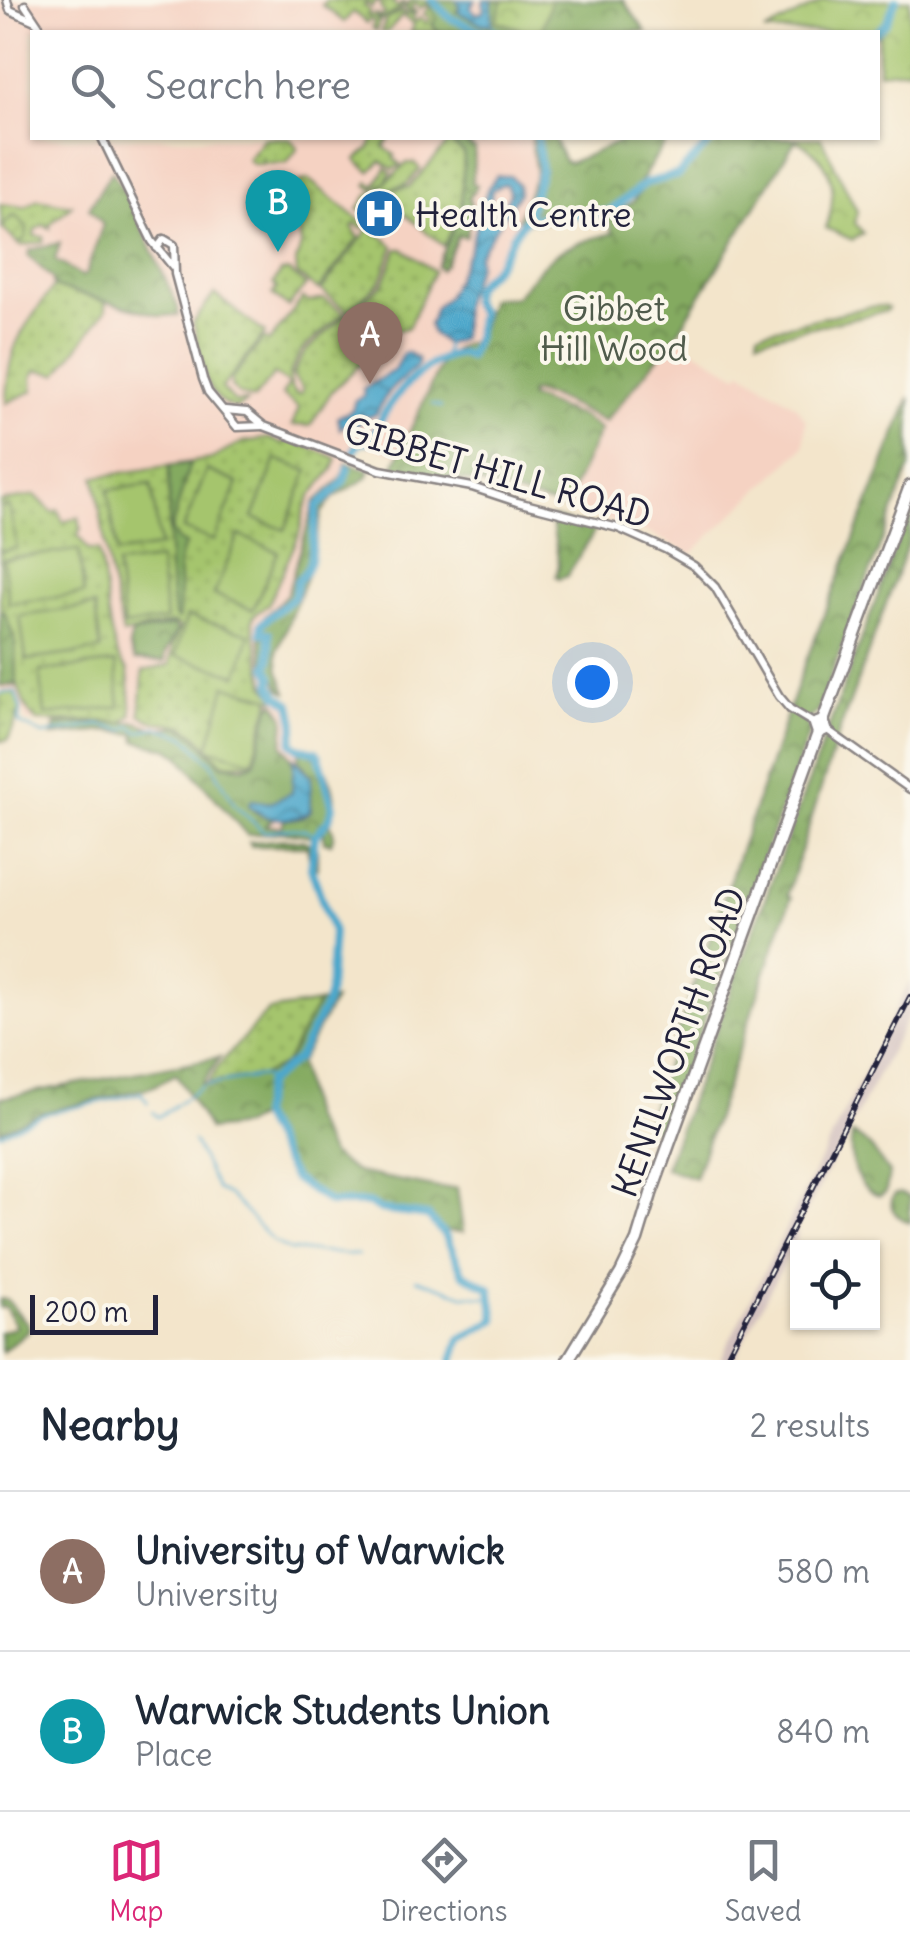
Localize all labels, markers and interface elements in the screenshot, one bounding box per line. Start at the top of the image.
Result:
search box [30,30,880,140]
icon: search [65,58,120,113]
text: Search here [145,62,351,109]
pin: B [246,170,310,252]
hospital icon: Health Centre [354,188,406,240]
place label: Health Centre [415,192,632,236]
park label: Gibbet Hill Wood [540,286,688,370]
pin: A [338,302,402,384]
street label: GIBBET HILL ROAD [340,407,656,537]
your location [567,657,618,708]
street label: KENILWORTH ROAD [602,881,754,1203]
map controls [790,1240,880,1330]
button: locate [790,1240,880,1330]
scale bar [30,1290,158,1334]
text: 200 m [45,1294,128,1330]
text: Nearby [40,1399,179,1451]
text: 2 results [750,1405,870,1446]
text: University of Warwick [135,1527,505,1574]
text: A [62,1551,83,1592]
text: 580 m [776,1551,870,1592]
text: University [135,1574,279,1615]
text: Warwick Students Union [135,1687,550,1734]
text: B [62,1711,83,1752]
text: 840 m [776,1711,870,1752]
text: Place [135,1734,212,1775]
tab: Map [109,1833,164,1929]
tab: Directions [381,1833,507,1929]
tab: Saved [725,1833,801,1929]

